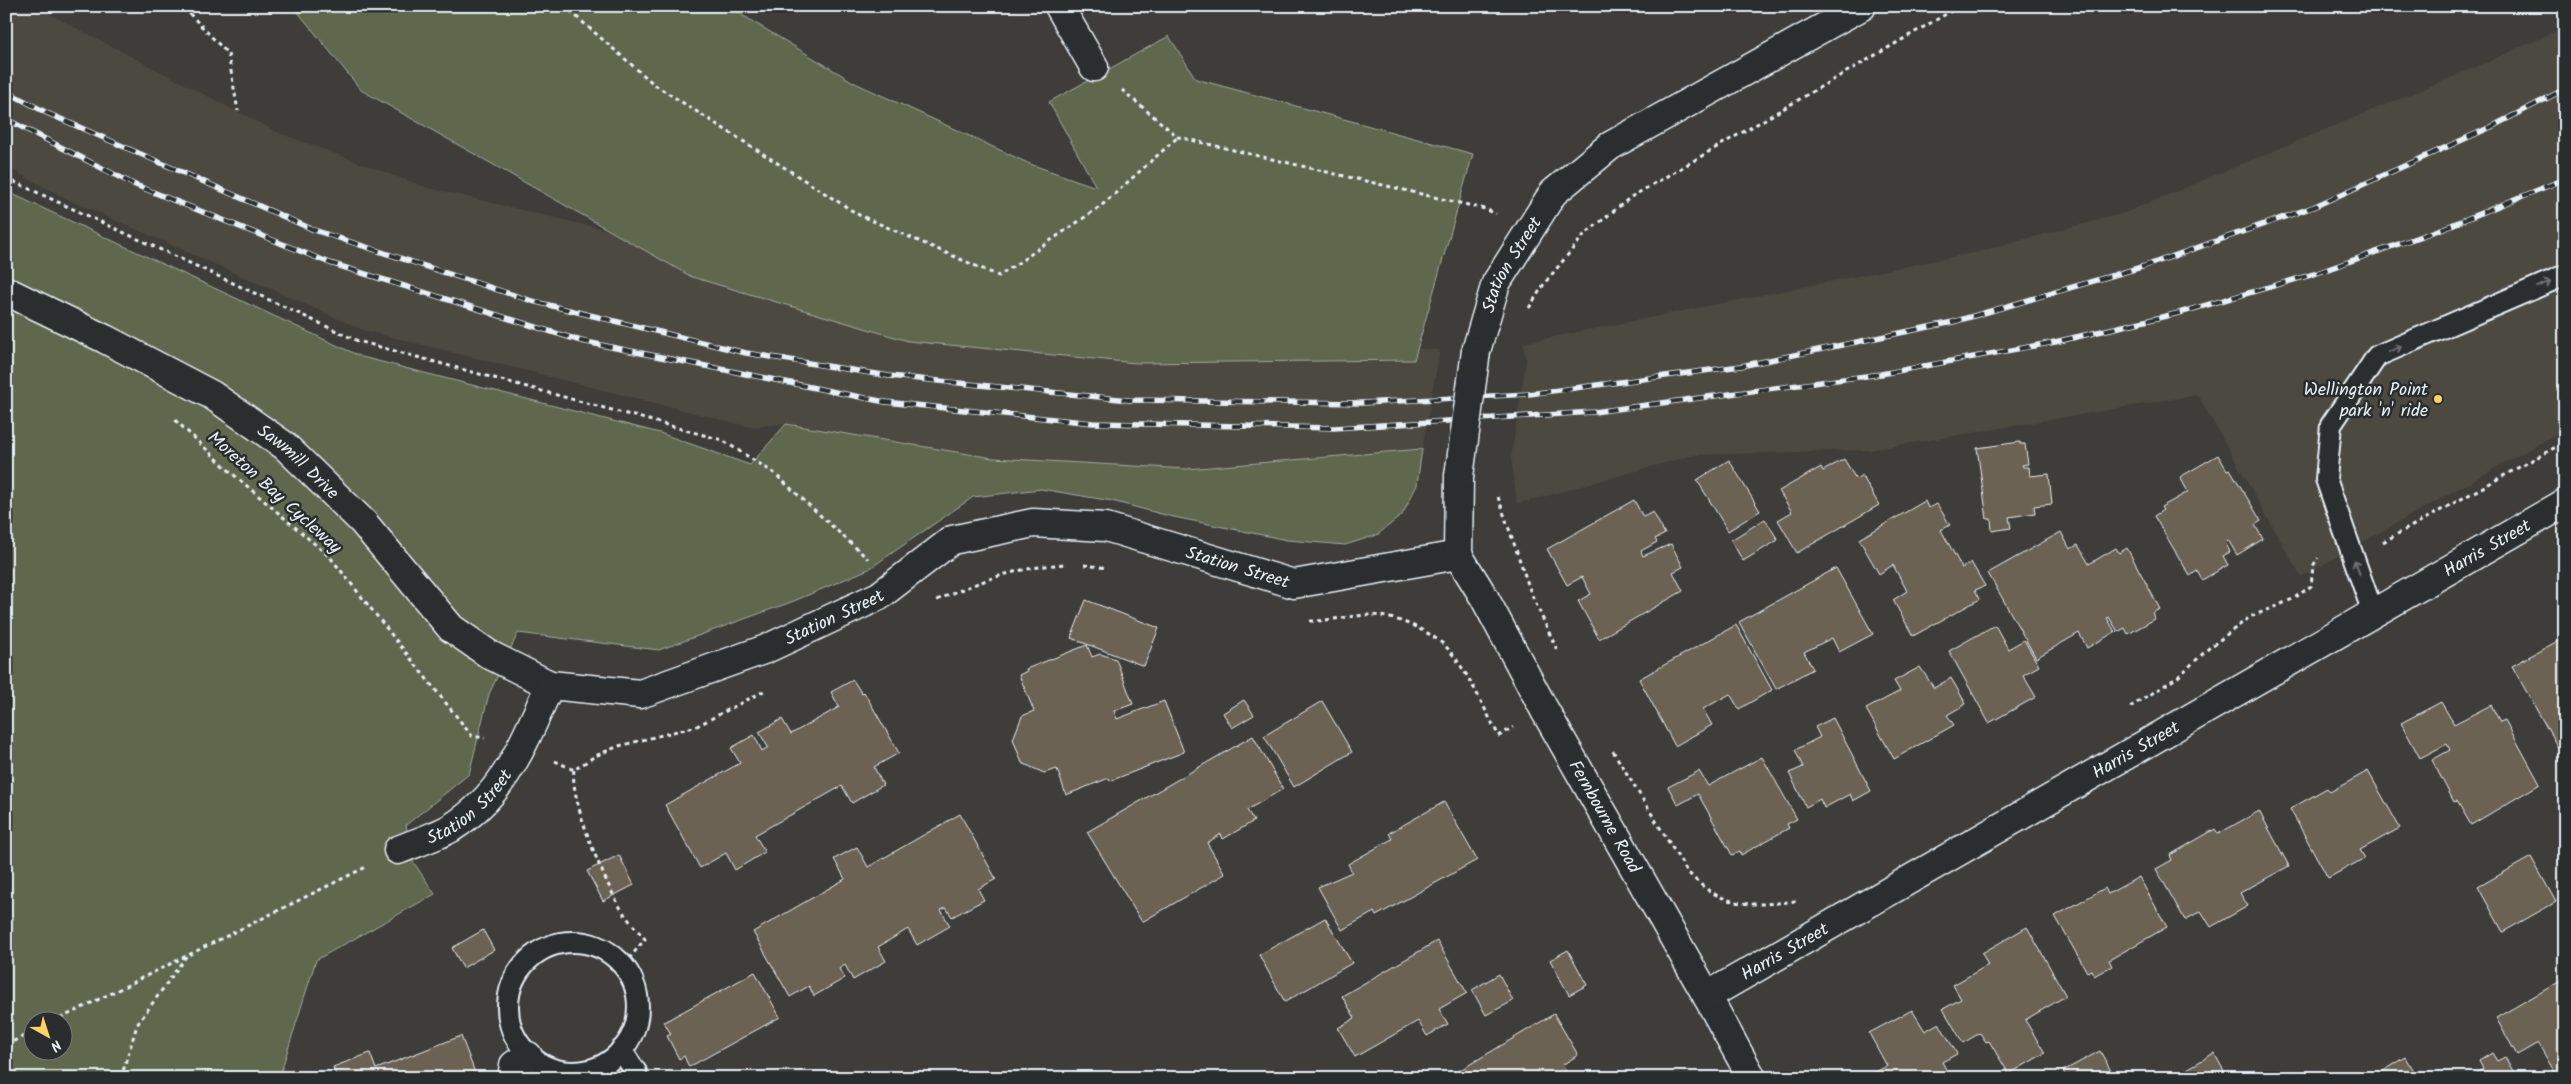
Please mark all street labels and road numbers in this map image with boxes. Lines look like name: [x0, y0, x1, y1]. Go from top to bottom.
street label: Station Street: [1475, 210, 1551, 317]
street label: Sawmill Drive: [250, 418, 345, 507]
street label: Moreton Bay Cycleway: [200, 425, 348, 562]
street label: Harris Street: [2438, 512, 2538, 586]
street label: Station Street: [1182, 539, 1294, 598]
street label: Station Street: [780, 583, 893, 654]
street label: Harris Street: [2087, 714, 2187, 788]
street label: Fernbourne Road: [1560, 755, 1648, 880]
street label: Station Street: [423, 763, 522, 854]
street label: Harris Street: [1736, 915, 1836, 990]

